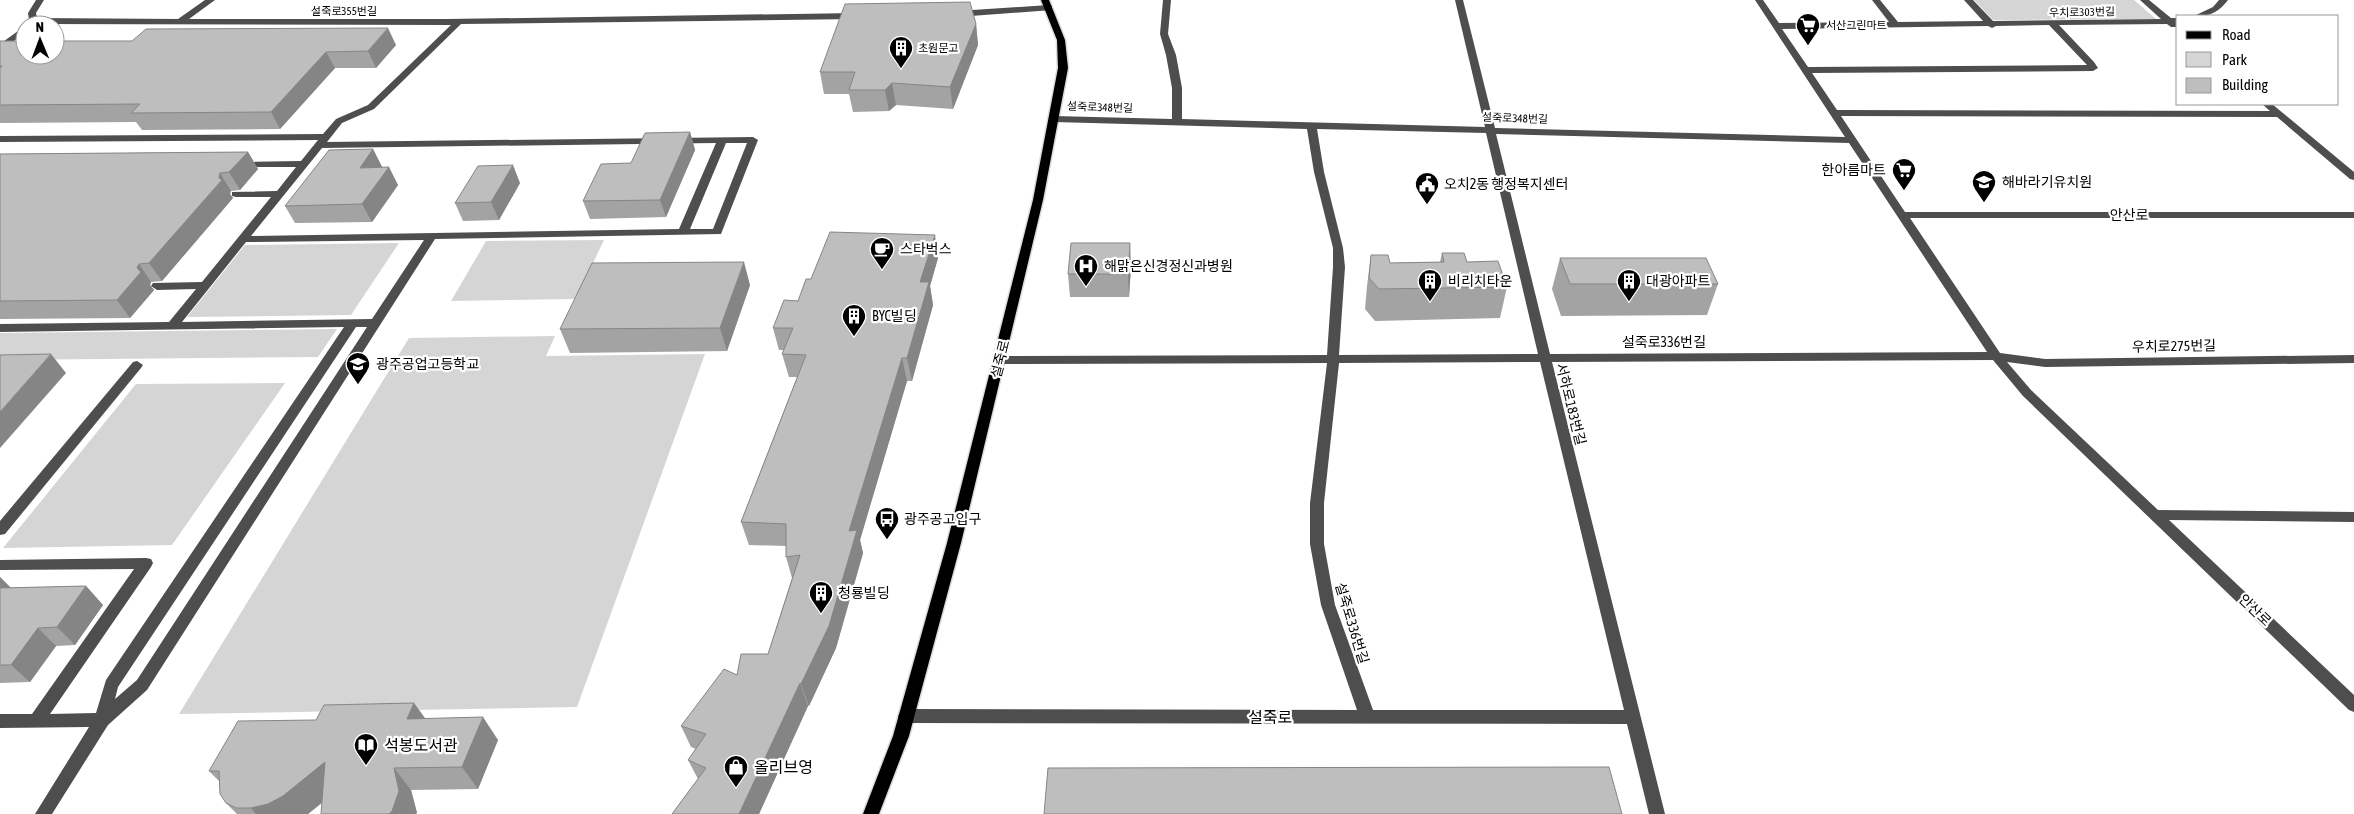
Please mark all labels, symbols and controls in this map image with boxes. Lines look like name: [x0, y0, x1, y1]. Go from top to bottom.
street label: 설죽로355번길: [311, 5, 377, 17]
street label: 우치로303번길: [2049, 5, 2115, 19]
supermarket icon: 서산그린마트: [1795, 12, 1821, 46]
north arrow: [15, 15, 65, 65]
legend: [2176, 15, 2339, 105]
text: N: [36, 19, 44, 35]
place label: 서산그린마트: [1826, 19, 1887, 31]
text: Road: [2222, 26, 2251, 43]
building icon: 초원문고: [888, 35, 914, 69]
place label: 초원문고: [918, 42, 958, 54]
text: Park: [2222, 51, 2247, 68]
text: Building: [2222, 76, 2268, 93]
street label: 설죽로348번길: [1067, 100, 1133, 114]
street label: 설죽로348번길: [1482, 111, 1548, 125]
supermarket icon: 한아름마트: [1891, 157, 1917, 191]
place label: 한아름마트: [1822, 162, 1886, 178]
school or university icon: 해바라기유치원: [1971, 169, 1997, 203]
public building icon: 오치2동 행정복지센터: [1414, 171, 1440, 205]
place label: 해바라기유치원: [2002, 174, 2092, 190]
place label: 오치2동 행정복지센터: [1444, 176, 1568, 192]
street label: 안산로: [2110, 207, 2148, 223]
cafe icon: 스타벅스: [869, 236, 895, 270]
place label: 스타벅스: [900, 241, 952, 257]
hospital icon: 해맑은신경정신과병원: [1073, 253, 1099, 287]
place label: 해맑은신경정신과병원: [1104, 258, 1233, 274]
building icon: 비리치타운: [1417, 268, 1443, 302]
building icon: 대광아파트: [1616, 268, 1642, 302]
place label: 비리치타운: [1448, 273, 1513, 289]
place label: 대광아파트: [1646, 273, 1711, 289]
building icon: BYC빌딩: [841, 303, 867, 337]
place label: BYC빌딩: [872, 308, 917, 324]
street label: 설죽로336번길: [1622, 334, 1706, 350]
street label: 우치로275번길: [2132, 337, 2216, 355]
street label: 설죽로: [988, 338, 1012, 380]
school or university icon: 광주공업고등학교: [345, 351, 371, 385]
place label: 광주공업고등학교: [376, 356, 479, 372]
street label: 서하로183번길: [1553, 361, 1589, 447]
bus stop icon: 광주공고입구: [874, 506, 900, 540]
place label: 광주공고입구: [904, 511, 981, 527]
building icon: 청룡빌딩: [808, 580, 834, 614]
street label: 설죽로336번길: [1332, 580, 1372, 666]
place label: 청룡빌딩: [838, 585, 890, 601]
street label: 안산로: [2236, 591, 2275, 629]
street label: 설죽로: [1248, 708, 1292, 726]
library icon: 석봉도서관: [353, 732, 379, 766]
place label: 석봉도서관: [384, 736, 458, 754]
shop icon: 올리브영: [723, 754, 749, 788]
place label: 올리브영: [754, 758, 813, 776]

